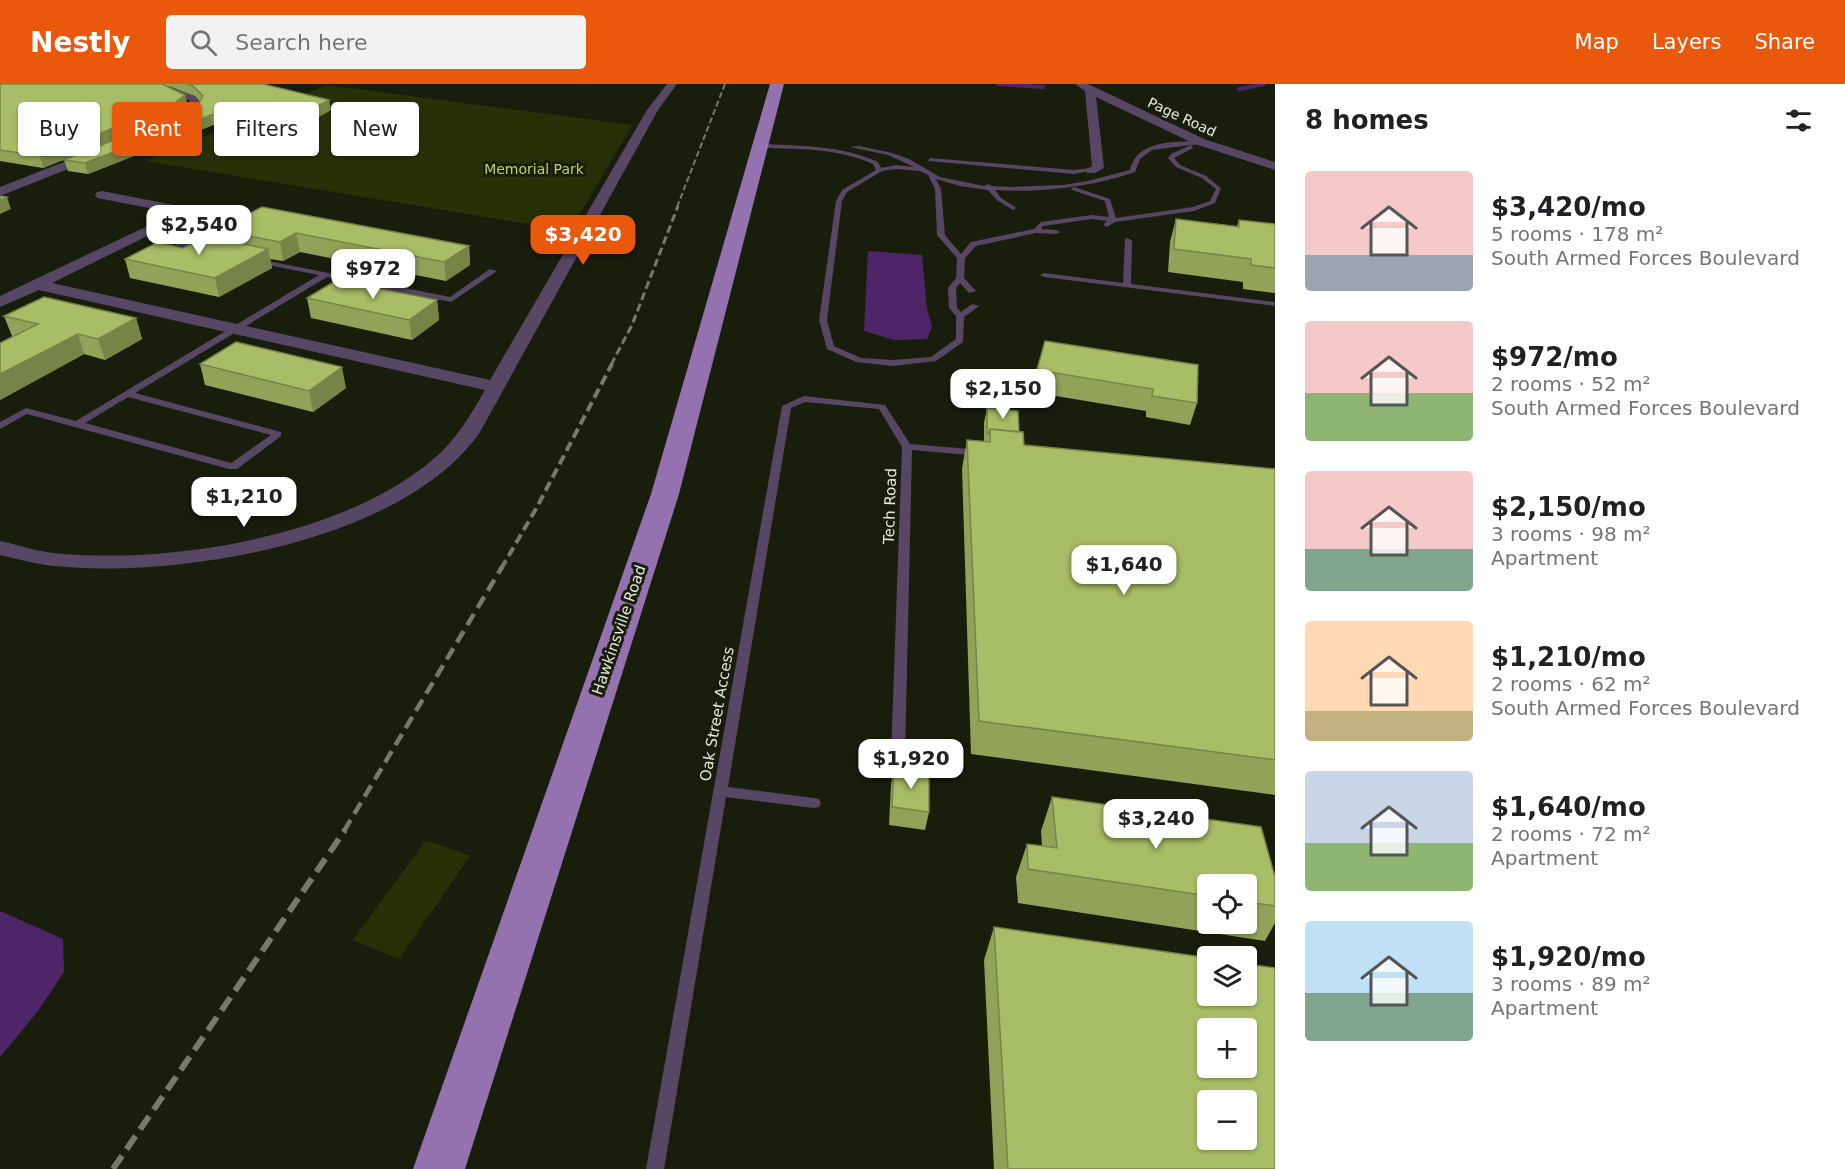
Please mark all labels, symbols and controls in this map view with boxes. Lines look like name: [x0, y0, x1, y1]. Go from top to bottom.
search box: [166, 15, 586, 69]
text: Nestly: [30, 26, 130, 59]
icon: search: [187, 26, 220, 59]
text: Search here: [235, 30, 367, 55]
text: Map: [1575, 30, 1619, 54]
text: Layers: [1652, 30, 1721, 54]
text: Share: [1754, 30, 1815, 54]
street label: Page Road: [1145, 94, 1219, 140]
chip: Buy: [18, 102, 100, 156]
chip: Rent: [112, 102, 202, 156]
chip: Filters: [214, 102, 319, 156]
chip: New: [331, 102, 419, 156]
icon: filters: [1782, 104, 1815, 137]
text: 8 homes: [1305, 105, 1429, 135]
park label: Memorial Park: [484, 161, 585, 177]
text: $3,420/mo: [1491, 192, 1646, 222]
icon: home: [1353, 195, 1425, 267]
pin: $2,540: [150, 205, 248, 256]
text: $2,540: [160, 212, 238, 236]
pin: $3,420: [534, 215, 632, 266]
text: $3,420: [544, 222, 622, 246]
text: 5 rooms · 178 m²: [1491, 222, 1663, 246]
text: South Armed Forces Boulevard: [1491, 246, 1800, 270]
pin: $972: [337, 249, 409, 300]
text: $972: [345, 256, 401, 280]
text: $972/mo: [1491, 342, 1618, 372]
icon: home: [1353, 345, 1425, 417]
pin: $2,150: [954, 369, 1052, 420]
text: 2 rooms · 52 m²: [1491, 372, 1651, 396]
text: $2,150: [964, 376, 1042, 400]
text: South Armed Forces Boulevard: [1491, 396, 1800, 420]
street label: Tech Road: [880, 468, 900, 545]
pin: $1,210: [195, 477, 293, 528]
text: $1,210: [205, 484, 283, 508]
text: $2,150/mo: [1491, 492, 1646, 522]
icon: home: [1353, 495, 1425, 567]
text: 3 rooms · 98 m²: [1491, 522, 1651, 546]
pin: $1,640: [1075, 545, 1173, 596]
text: Apartment: [1491, 546, 1598, 570]
text: $1,640: [1085, 552, 1163, 576]
street label: Hawkinsville Road: [588, 563, 650, 697]
text: $1,210/mo: [1491, 642, 1646, 672]
street label: Oak Street Access: [696, 645, 738, 783]
icon: home: [1353, 645, 1425, 717]
text: 2 rooms · 62 m²: [1491, 672, 1651, 696]
text: South Armed Forces Boulevard: [1491, 696, 1800, 720]
pin: $1,920: [862, 739, 960, 790]
text: $1,920: [872, 746, 950, 770]
text: $1,640/mo: [1491, 792, 1646, 822]
icon: home: [1353, 795, 1425, 867]
pin: $3,240: [1107, 799, 1205, 850]
text: $3,240: [1117, 806, 1195, 830]
text: 2 rooms · 72 m²: [1491, 822, 1651, 846]
text: Apartment: [1491, 846, 1598, 870]
map controls: [1197, 874, 1257, 1150]
button: locate: [1197, 874, 1257, 934]
text: $1,920/mo: [1491, 942, 1646, 972]
icon: home: [1353, 945, 1425, 1017]
button: layers: [1197, 946, 1257, 1006]
text: 3 rooms · 89 m²: [1491, 972, 1651, 996]
text: Apartment: [1491, 996, 1598, 1020]
button: +: [1197, 1018, 1257, 1078]
button: −: [1197, 1090, 1257, 1150]

